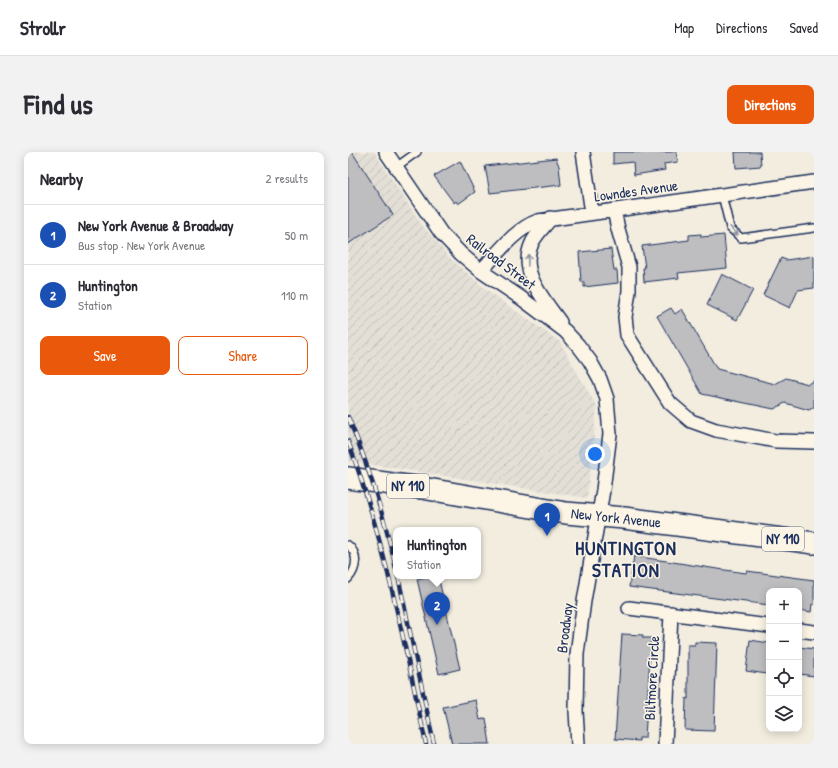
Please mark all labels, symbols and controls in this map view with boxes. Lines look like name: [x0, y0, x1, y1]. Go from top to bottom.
text: Strollr: [20, 15, 66, 41]
text: Map: [674, 18, 694, 37]
text: Directions: [716, 18, 767, 37]
text: Saved: [789, 18, 818, 37]
text: Find us: [24, 85, 93, 123]
button: Directions: [727, 85, 814, 124]
text: Nearby: [40, 167, 83, 190]
text: 2 results: [266, 169, 308, 187]
street label: Lowndes Avenue: [593, 174, 679, 207]
text: New York Avenue & Broadway: [78, 215, 234, 236]
text: 1: [51, 226, 55, 244]
text: 50 m: [285, 226, 308, 244]
one-way arrow: [729, 226, 738, 236]
street label: Railroad Street: [462, 229, 541, 295]
text: Bus stop · New York Avenue: [78, 236, 205, 254]
one-way arrow: [524, 254, 532, 267]
text: Huntington: [78, 275, 138, 296]
text: 2: [50, 286, 56, 304]
text: 110 m: [281, 286, 308, 304]
text: Station: [78, 296, 112, 314]
button: Save: [40, 336, 170, 375]
button: Share: [178, 336, 308, 375]
your location: [585, 444, 605, 464]
road number: NY 110: [387, 474, 429, 498]
street label: New York Avenue: [570, 502, 662, 533]
pin: 1: [534, 503, 560, 536]
popup: [393, 527, 481, 579]
road number: NY 110: [762, 527, 804, 551]
text: Huntington: [407, 534, 467, 555]
district label: HUNTINGTON STATION: [575, 535, 677, 583]
text: Station: [407, 555, 441, 573]
map controls: [766, 588, 802, 732]
button: +: [766, 588, 802, 624]
pin: 2: [424, 592, 450, 625]
street label: Broadway: [551, 602, 578, 654]
button: −: [766, 624, 802, 660]
street label: Biltmore Circle: [639, 635, 664, 721]
button: locate: [766, 660, 802, 696]
button: layers: [766, 696, 802, 732]

